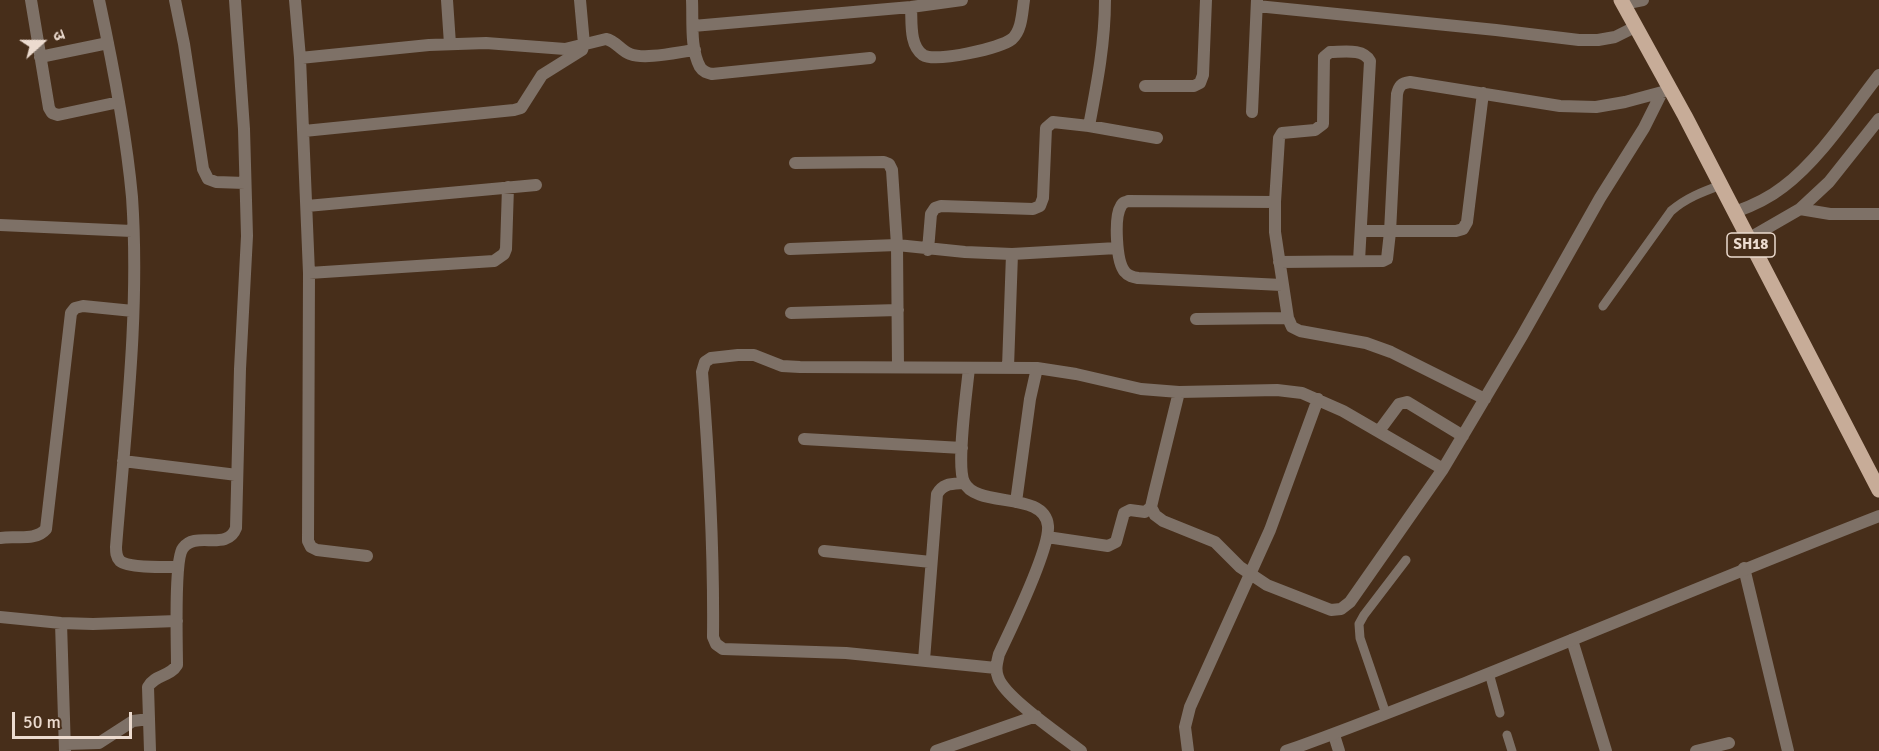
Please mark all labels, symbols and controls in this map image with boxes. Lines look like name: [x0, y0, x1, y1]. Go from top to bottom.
north arrow: [12, 12, 72, 72]
text: उ: [48, 28, 70, 44]
road number: SH18: [1727, 233, 1775, 257]
scale bar: [15, 700, 135, 738]
text: 50 m: [23, 711, 61, 733]

